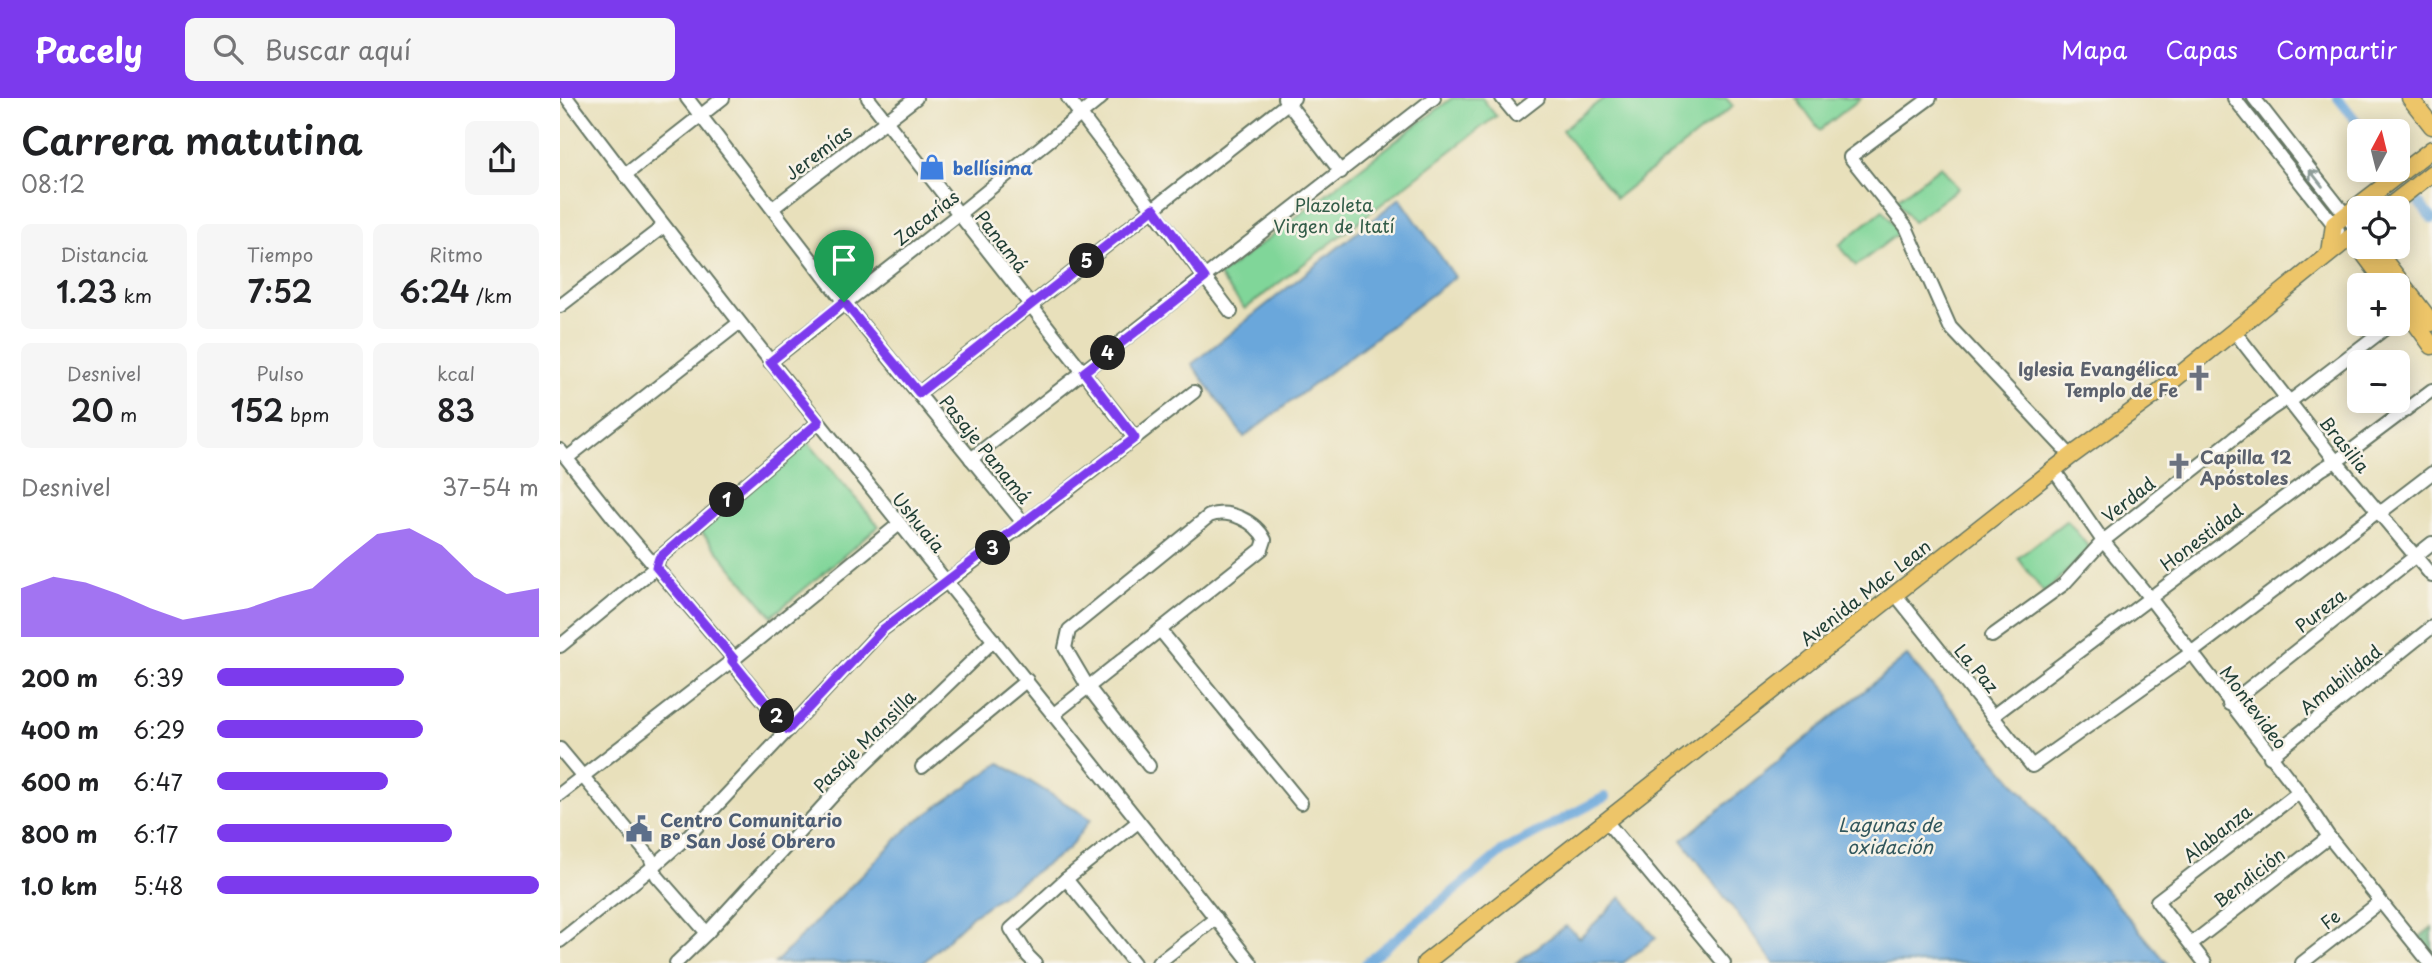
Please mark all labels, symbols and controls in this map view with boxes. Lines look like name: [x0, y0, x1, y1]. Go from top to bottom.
search box: [185, 18, 675, 81]
text: Pacely: [35, 24, 143, 74]
icon: search: [209, 30, 247, 68]
text: Buscar aquí: [265, 30, 411, 69]
text: Mapa: [2061, 31, 2127, 67]
text: Capas: [2165, 31, 2238, 67]
text: Compartir: [2276, 31, 2397, 67]
text: Carrera matutina: [21, 111, 363, 168]
street label: Jeremías: [779, 118, 857, 186]
north arrow: [2347, 119, 2410, 182]
map controls: [2347, 119, 2410, 413]
button: share: [465, 121, 539, 195]
shop icon: bellísima: [917, 152, 947, 182]
place label: bellísima: [953, 154, 1033, 181]
text: 08:12: [21, 166, 85, 201]
one-way arrow: [2308, 169, 2323, 187]
street label: Zacarías: [888, 183, 964, 251]
park label: Plazoleta Virgen de Itatí: [1273, 191, 1395, 239]
button: locate: [2347, 196, 2410, 259]
street label: Panamá: [969, 204, 1035, 278]
pin: [814, 230, 874, 302]
text: Distancia: [60, 240, 148, 268]
text: Tiempo: [247, 240, 313, 268]
text: Ritmo: [429, 240, 483, 268]
icon: arrive: [825, 241, 863, 279]
pin: 5: [1070, 244, 1104, 278]
text: 5: [1080, 246, 1093, 274]
text: 1.23: [56, 268, 117, 313]
text: 7:52: [248, 268, 312, 313]
text: 6:24: [400, 268, 470, 313]
button: +: [2347, 273, 2410, 336]
text: km: [117, 281, 152, 309]
text: /km: [470, 281, 512, 309]
pin: 4: [1090, 336, 1126, 370]
text: 4: [1101, 338, 1114, 366]
button: −: [2347, 350, 2410, 413]
place label: Iglesia Evangélica Templo de Fe: [2018, 355, 2178, 403]
text: Desnivel: [67, 359, 141, 387]
text: Pulso: [256, 359, 304, 387]
text: kcal: [437, 359, 475, 387]
church icon: Iglesia Evangélica Templo de Fe: [2184, 363, 2214, 393]
text: 20: [71, 387, 114, 432]
text: 152: [231, 387, 284, 432]
text: 83: [437, 387, 475, 432]
street label: Pasaje Panamá: [934, 389, 1039, 510]
text: m: [114, 400, 137, 428]
text: bpm: [284, 400, 329, 428]
street label: Brasilia: [2314, 410, 2376, 478]
place label: Capilla 12 Apóstoles: [2200, 443, 2292, 491]
church icon: Capilla 12 Apóstoles: [2164, 451, 2194, 481]
text: Desnivel: [21, 469, 111, 504]
text: 37–54 m: [442, 469, 539, 504]
street label: Verdad: [2096, 470, 2160, 528]
pin: 1: [710, 482, 744, 518]
text: 1: [722, 485, 731, 513]
street label: Ushuaia: [886, 486, 952, 559]
street label: Honestidad: [2154, 497, 2248, 577]
pin: 3: [976, 531, 1010, 566]
street label: Avenida Mac Lean: [1794, 532, 1936, 652]
text: 3: [986, 533, 999, 561]
street label: Pureza: [2289, 581, 2352, 639]
street label: Amabilidad: [2293, 637, 2387, 721]
street label: La Paz: [1948, 638, 2006, 699]
text: 200 m: [21, 660, 98, 695]
text: 6:39: [133, 660, 184, 695]
street label: Montevideo: [2214, 660, 2294, 754]
street label: Pasaje Mansilla: [807, 683, 922, 798]
pin: 2: [760, 698, 794, 734]
text: 2: [770, 701, 783, 729]
text: 400 m: [21, 712, 99, 747]
text: 6:29: [133, 712, 185, 747]
text: 600 m: [21, 764, 99, 799]
text: 6:47: [133, 764, 183, 799]
street label: Alabanza: [2177, 797, 2258, 868]
place label: Centro Comunitario B° San José Obrero: [660, 806, 843, 854]
water label: Lagunas de oxidación: [1838, 810, 1943, 860]
public building icon: Centro Comunitario B° San José Obrero: [624, 814, 654, 844]
text: 800 m: [21, 816, 98, 851]
text: 6:17: [133, 816, 178, 851]
street label: Bendición: [2208, 840, 2290, 914]
text: 1.0 km: [21, 868, 98, 903]
text: 5:48: [133, 868, 184, 903]
street label: Fe: [2314, 903, 2346, 935]

